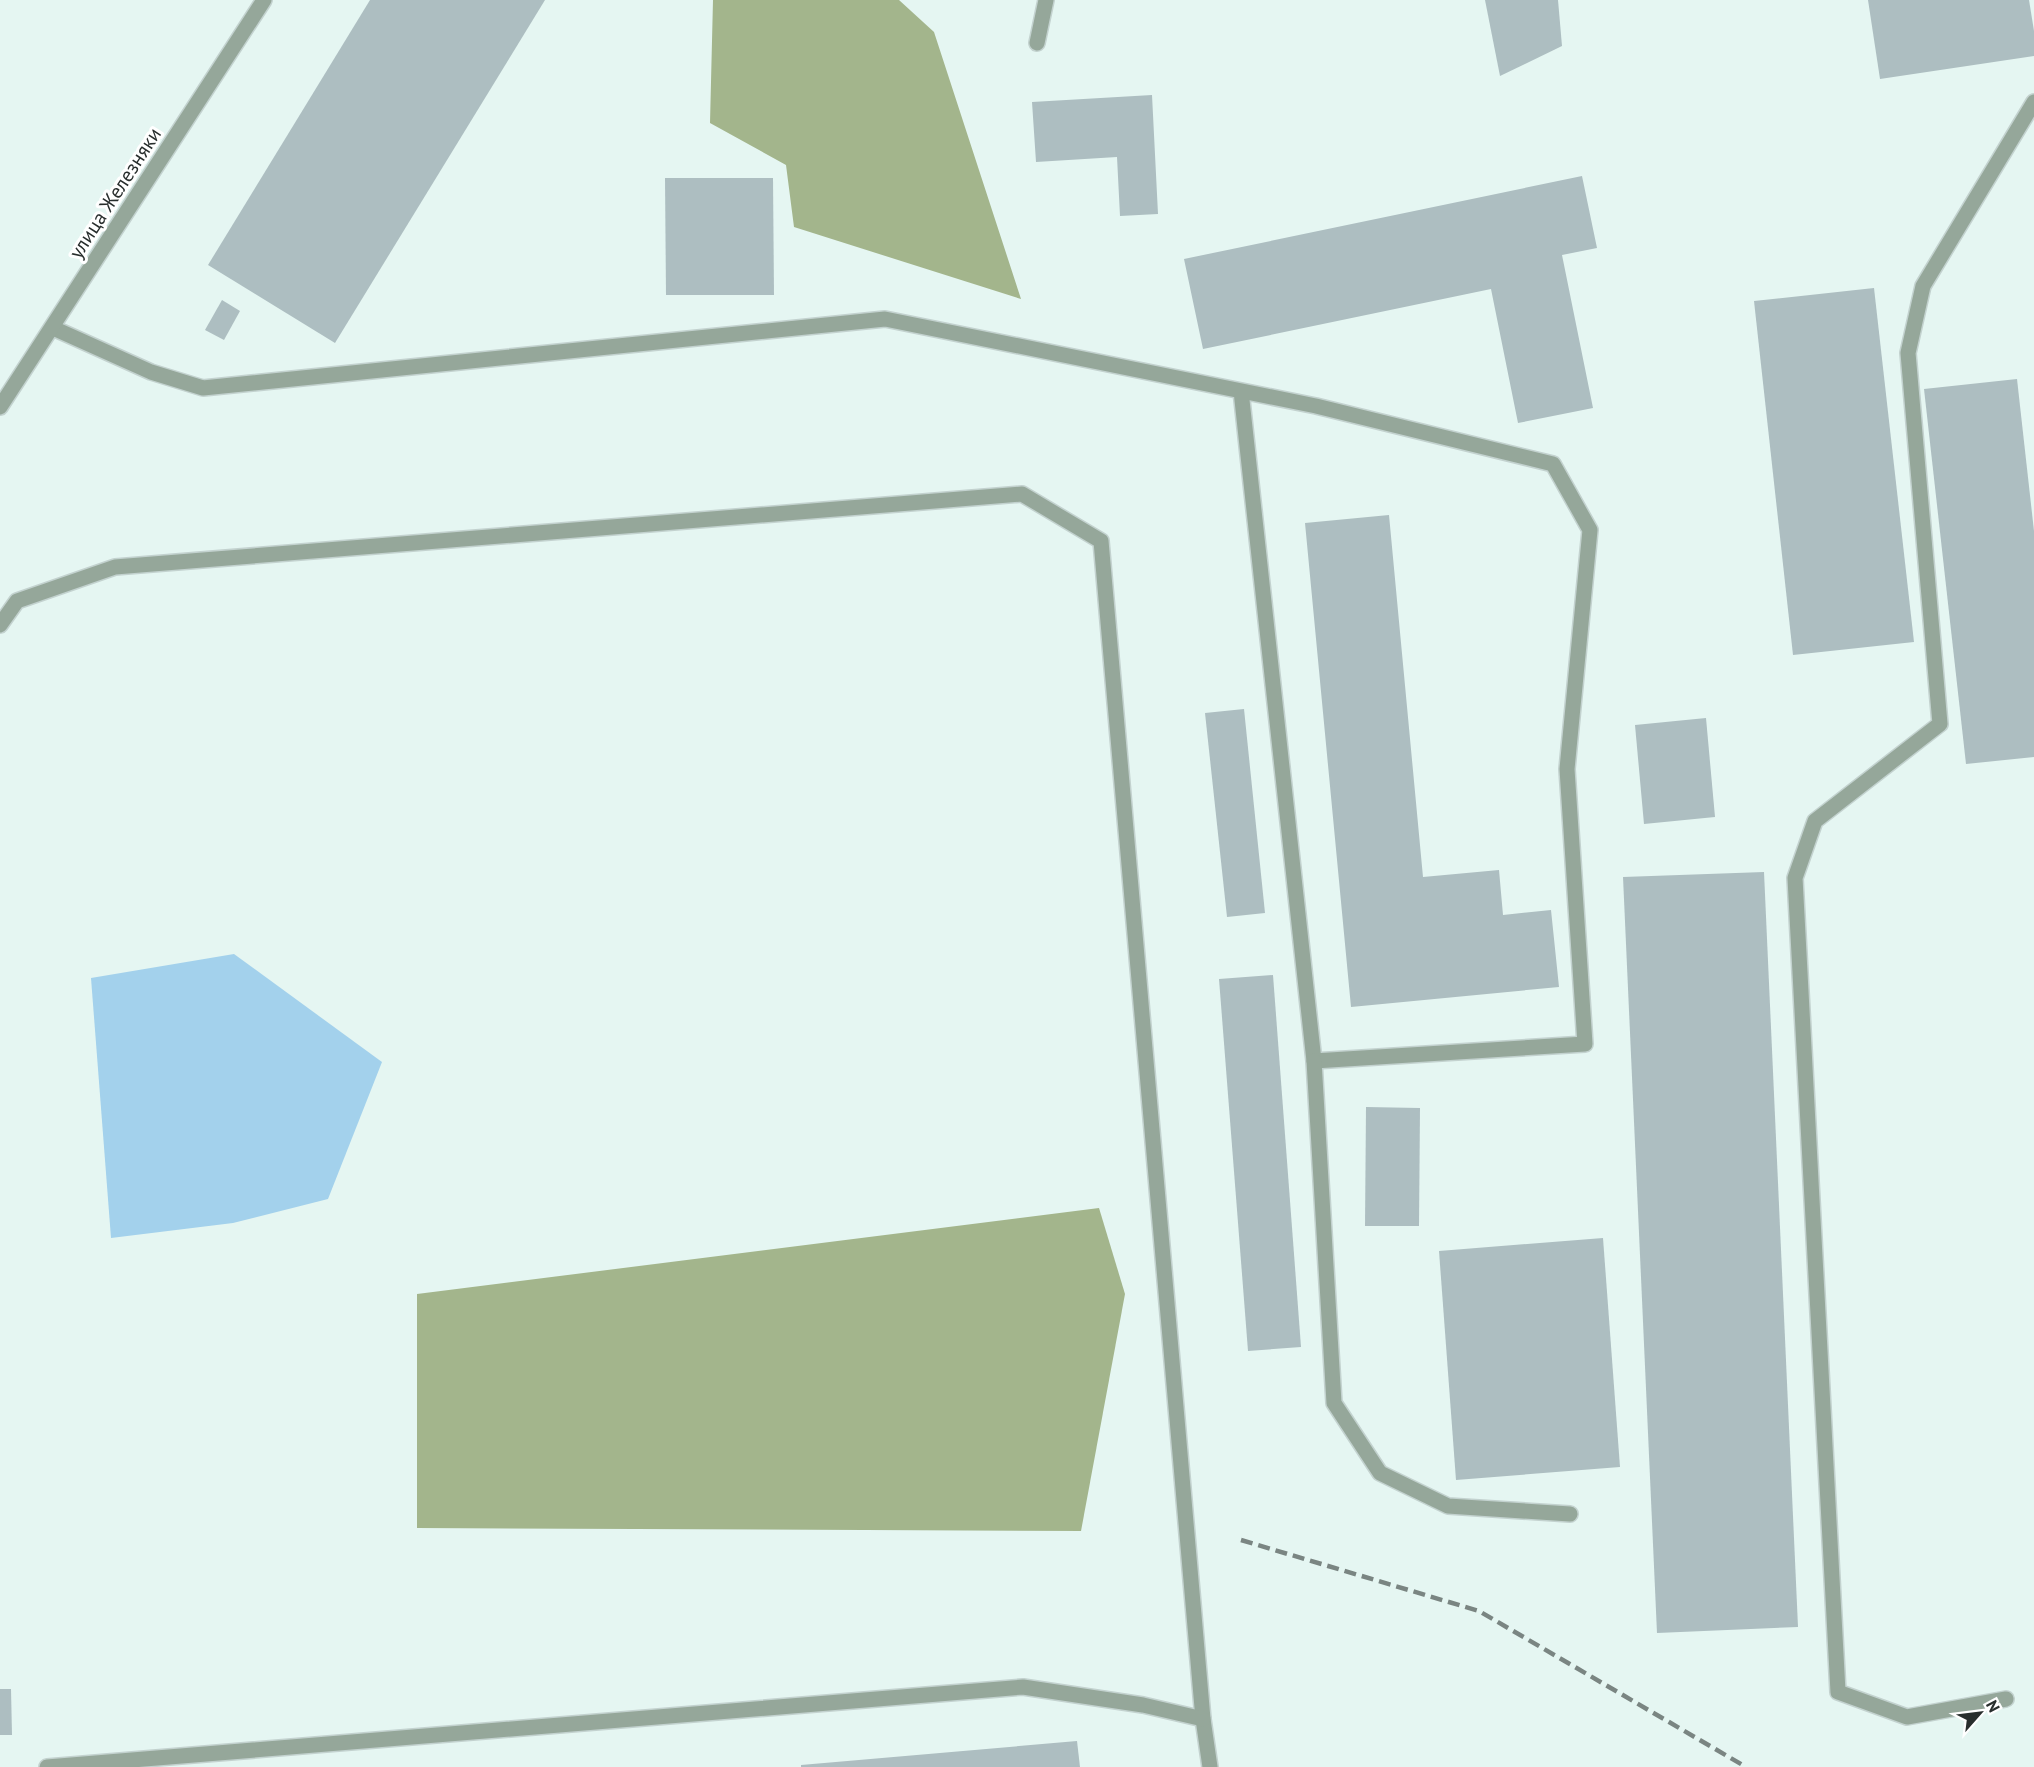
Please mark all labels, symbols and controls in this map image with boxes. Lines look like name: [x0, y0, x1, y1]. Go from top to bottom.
street label: улица Железняки: [63, 123, 167, 263]
north arrow: [1950, 1683, 2010, 1743]
text: N: [1982, 1697, 2005, 1715]

